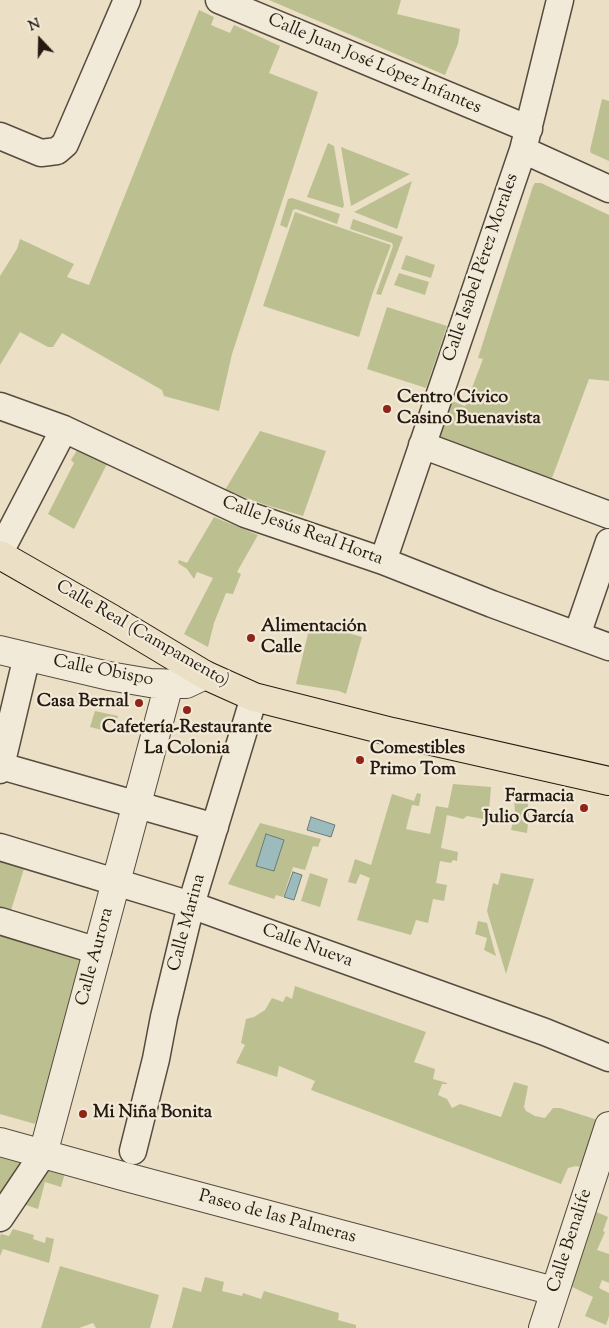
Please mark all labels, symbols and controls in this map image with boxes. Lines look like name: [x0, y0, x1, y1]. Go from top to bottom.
street label: Calle Juan José López Infantes: [264, 10, 484, 120]
north arrow: [15, 15, 65, 65]
text: N: [26, 15, 43, 37]
street label: Calle Isabel Pérez Morales: [440, 171, 524, 365]
place label: Centro Cívico Casino Buenavista: [397, 388, 541, 430]
marker: Centro Cívico Casino Buenavista: [381, 403, 393, 415]
street label: Calle Jesús Real Horta: [219, 493, 385, 571]
street label: Calle Real (Campamento): [51, 576, 233, 694]
place label: Alimentación Calle: [261, 617, 367, 660]
marker: Alimentación Calle: [245, 632, 257, 644]
street label: Calle Obispo: [51, 652, 155, 692]
place label: Casa Bernal: [37, 692, 129, 714]
marker: Casa Bernal: [133, 697, 145, 709]
marker: Cafetería-Restaurante La Colonia: [181, 704, 193, 716]
place label: Cafetería-Restaurante La Colonia: [102, 718, 272, 761]
place label: Comestibles Primo Tom: [370, 739, 465, 782]
marker: Comestibles Primo Tom: [354, 754, 366, 766]
place label: Farmacia Julio García: [484, 787, 574, 830]
marker: Farmacia Julio García: [578, 802, 590, 814]
street label: Calle Marina: [165, 872, 211, 974]
street label: Calle Aurora: [73, 906, 119, 1008]
street label: Calle Nueva: [259, 921, 355, 973]
place label: Mi Niña Bonita: [93, 1103, 212, 1125]
marker: Mi Niña Bonita: [77, 1108, 89, 1120]
street label: Calle Benalife: [544, 1186, 598, 1296]
street label: Paseo de las Palmeras: [196, 1187, 358, 1249]

